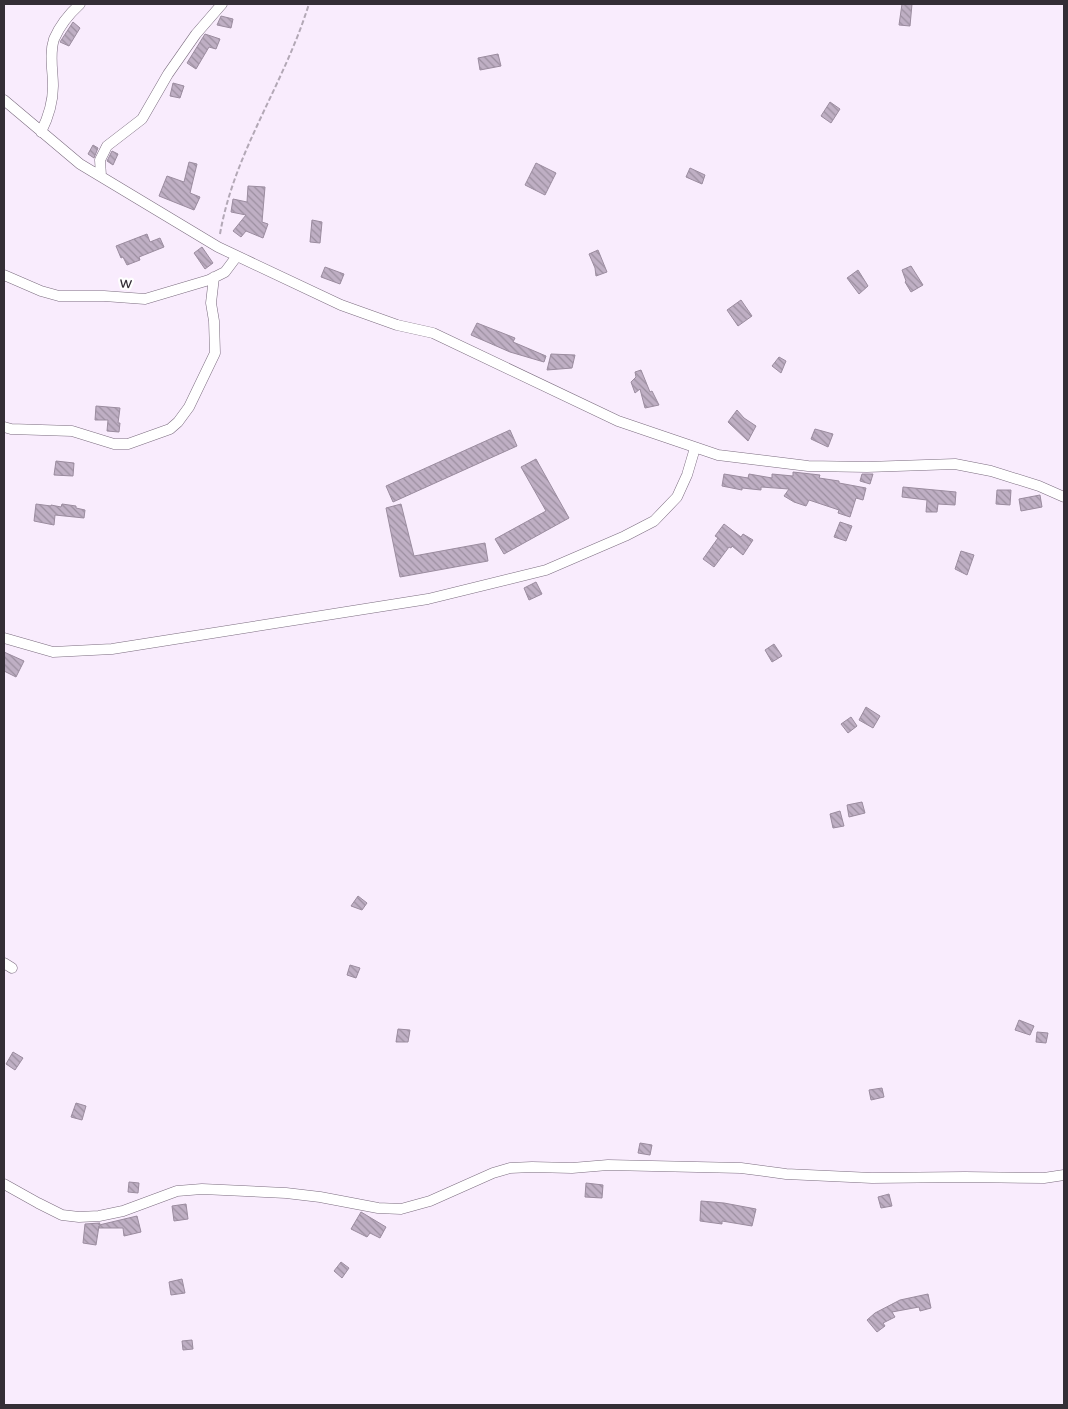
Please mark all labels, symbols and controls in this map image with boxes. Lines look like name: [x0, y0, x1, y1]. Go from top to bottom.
street label: w: [119, 273, 133, 293]

